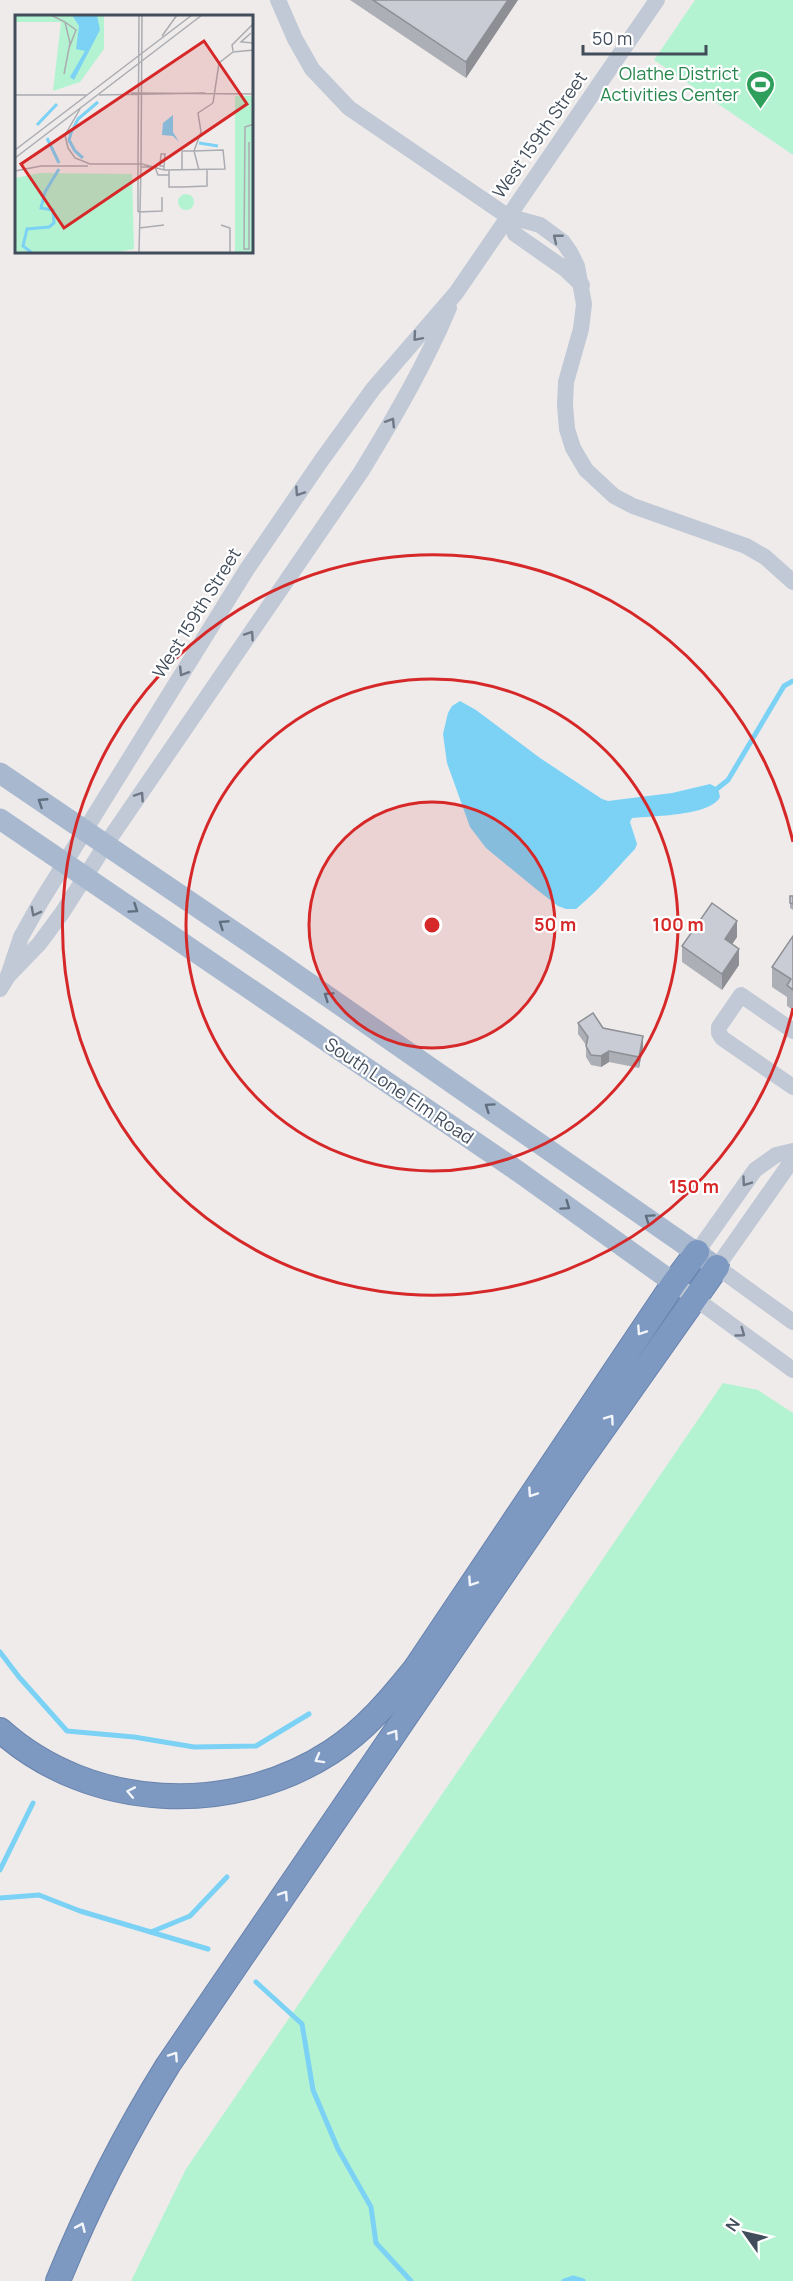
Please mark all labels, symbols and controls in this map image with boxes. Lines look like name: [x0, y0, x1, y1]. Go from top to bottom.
inset map: [15, 15, 254, 254]
scale bar: [583, 18, 706, 56]
text: 50 m: [592, 26, 632, 50]
place label: Olathe District Activities Center: [600, 61, 740, 106]
street label: West 159th Street: [486, 66, 592, 203]
sports icon: Olathe District Activities Center: [744, 68, 776, 110]
one-way arrow: [552, 234, 563, 245]
one-way arrow: [413, 330, 424, 341]
one-way arrow: [384, 418, 396, 428]
one-way arrow: [295, 485, 306, 496]
street label: West 159th Street: [146, 543, 246, 682]
one-way arrow: [243, 631, 254, 642]
one-way arrow: [178, 666, 190, 676]
one-way arrow: [132, 791, 143, 802]
one-way arrow: [38, 798, 49, 809]
one-way arrow: [128, 902, 139, 913]
one-way arrow: [31, 906, 42, 917]
text: 50 m: [534, 912, 576, 936]
text: 100 m: [652, 912, 704, 936]
centre of rings: [422, 915, 442, 935]
one-way arrow: [219, 920, 230, 931]
one-way arrow: [324, 992, 335, 1003]
street label: South Lone Elm Road: [321, 1031, 479, 1149]
one-way arrow: [484, 1103, 495, 1114]
text: 150 m: [669, 1174, 719, 1198]
one-way arrow: [742, 1176, 753, 1187]
one-way arrow: [560, 1199, 571, 1210]
one-way arrow: [645, 1214, 656, 1225]
one-way arrow: [637, 1325, 648, 1336]
one-way arrow: [734, 1326, 745, 1337]
one-way arrow: [603, 1415, 614, 1426]
one-way arrow: [528, 1486, 539, 1497]
one-way arrow: [468, 1576, 480, 1586]
one-way arrow: [387, 1730, 398, 1741]
one-way arrow: [314, 1752, 325, 1763]
one-way arrow: [126, 1786, 136, 1799]
one-way arrow: [277, 1891, 288, 1902]
one-way arrow: [167, 2052, 178, 2063]
north arrow: [715, 2203, 775, 2263]
text: N: [720, 2214, 745, 2236]
one-way arrow: [73, 2223, 85, 2234]

